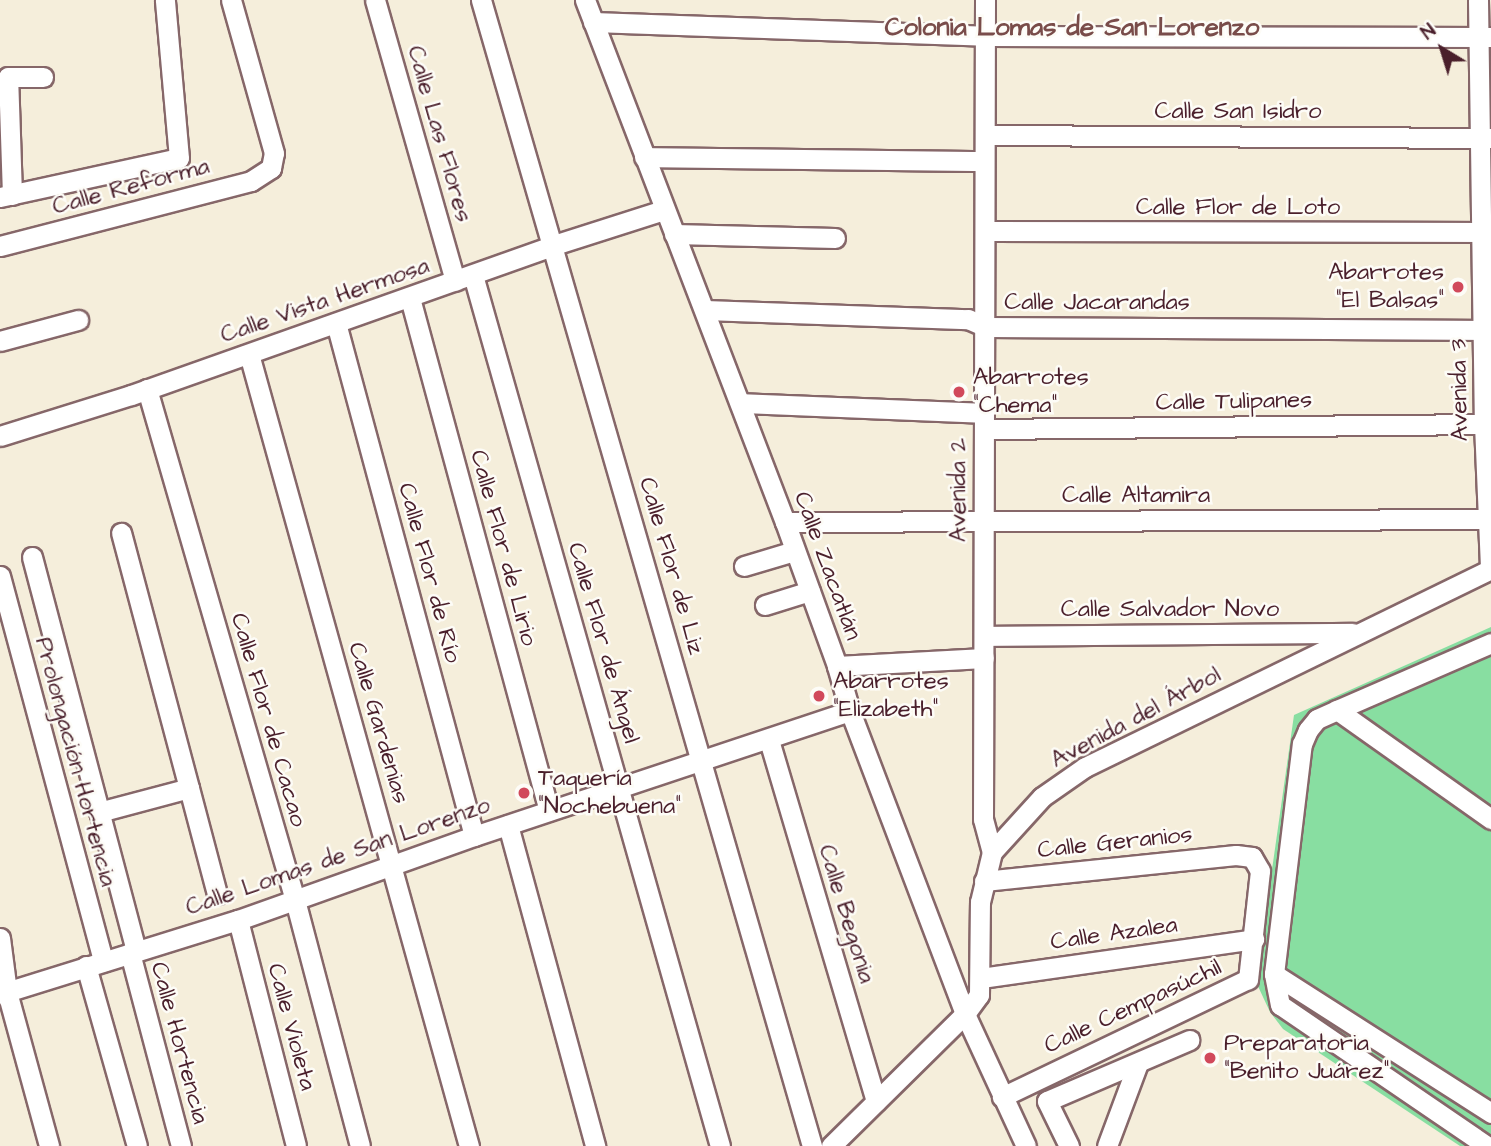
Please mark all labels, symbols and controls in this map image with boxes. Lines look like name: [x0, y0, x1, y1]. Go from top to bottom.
district label: Colonia Lomas de San Lorenzo: [885, 12, 1259, 44]
north arrow: [1407, 14, 1477, 84]
text: N: [1416, 18, 1442, 46]
street label: Calle Las Flores: [400, 43, 478, 225]
street label: Calle San Isidro: [1155, 98, 1321, 126]
street label: Calle Reforma: [49, 152, 213, 222]
street label: Calle Flor de Loto: [1136, 194, 1340, 222]
street label: Calle Vista Hermosa: [217, 252, 433, 350]
place label: Abarrotes "El Balsas": [1328, 259, 1444, 315]
marker: Abarrotes "El Balsas": [1450, 279, 1466, 295]
street label: Calle Jacarandas: [1004, 289, 1190, 317]
street label: Avenida 3: [1445, 338, 1475, 442]
place label: Abarrotes "Chema": [973, 364, 1089, 420]
marker: Abarrotes "Chema": [951, 384, 967, 400]
street label: Calle Tulipanes: [1156, 386, 1312, 418]
street label: Avenida 2: [945, 438, 973, 542]
street label: Calle Flor de Lirio: [463, 447, 543, 649]
street label: Calle Flor de Liz: [632, 474, 710, 658]
street label: Calle Flor de Río: [391, 480, 467, 666]
street label: Calle Altamira: [1062, 482, 1210, 510]
street label: Calle Zacatlán: [787, 488, 867, 644]
street label: Calle Flor de Ángel: [561, 539, 645, 747]
street label: Calle Salvador Novo: [1061, 596, 1279, 624]
street label: Calle Flor de Cacao: [224, 610, 312, 830]
street label: Prolongación Hortencia: [28, 634, 122, 890]
street label: Calle Gardenias: [341, 639, 415, 807]
street label: Avenida del Árbol: [1046, 661, 1226, 775]
place label: Abarrotes "Elizabeth": [833, 668, 949, 724]
marker: Abarrotes "Elizabeth": [811, 688, 827, 704]
place label: Taquería "Nochebuena": [538, 765, 681, 821]
marker: Taquería "Nochebuena": [516, 785, 532, 801]
street label: Calle Lomas de San Lorenzo: [182, 791, 494, 923]
street label: Calle Geranios: [1036, 821, 1194, 865]
street label: Calle Begonia: [811, 841, 881, 987]
street label: Calle Azalea: [1049, 911, 1179, 957]
street label: Calle Cempasúchil: [1040, 953, 1226, 1061]
street label: Calle Hortencia: [144, 959, 214, 1127]
street label: Calle Violeta: [260, 960, 322, 1094]
place label: Preparatoria "Benito Juárez": [1224, 1030, 1389, 1086]
marker: Preparatoria "Benito Juárez": [1202, 1050, 1218, 1066]

